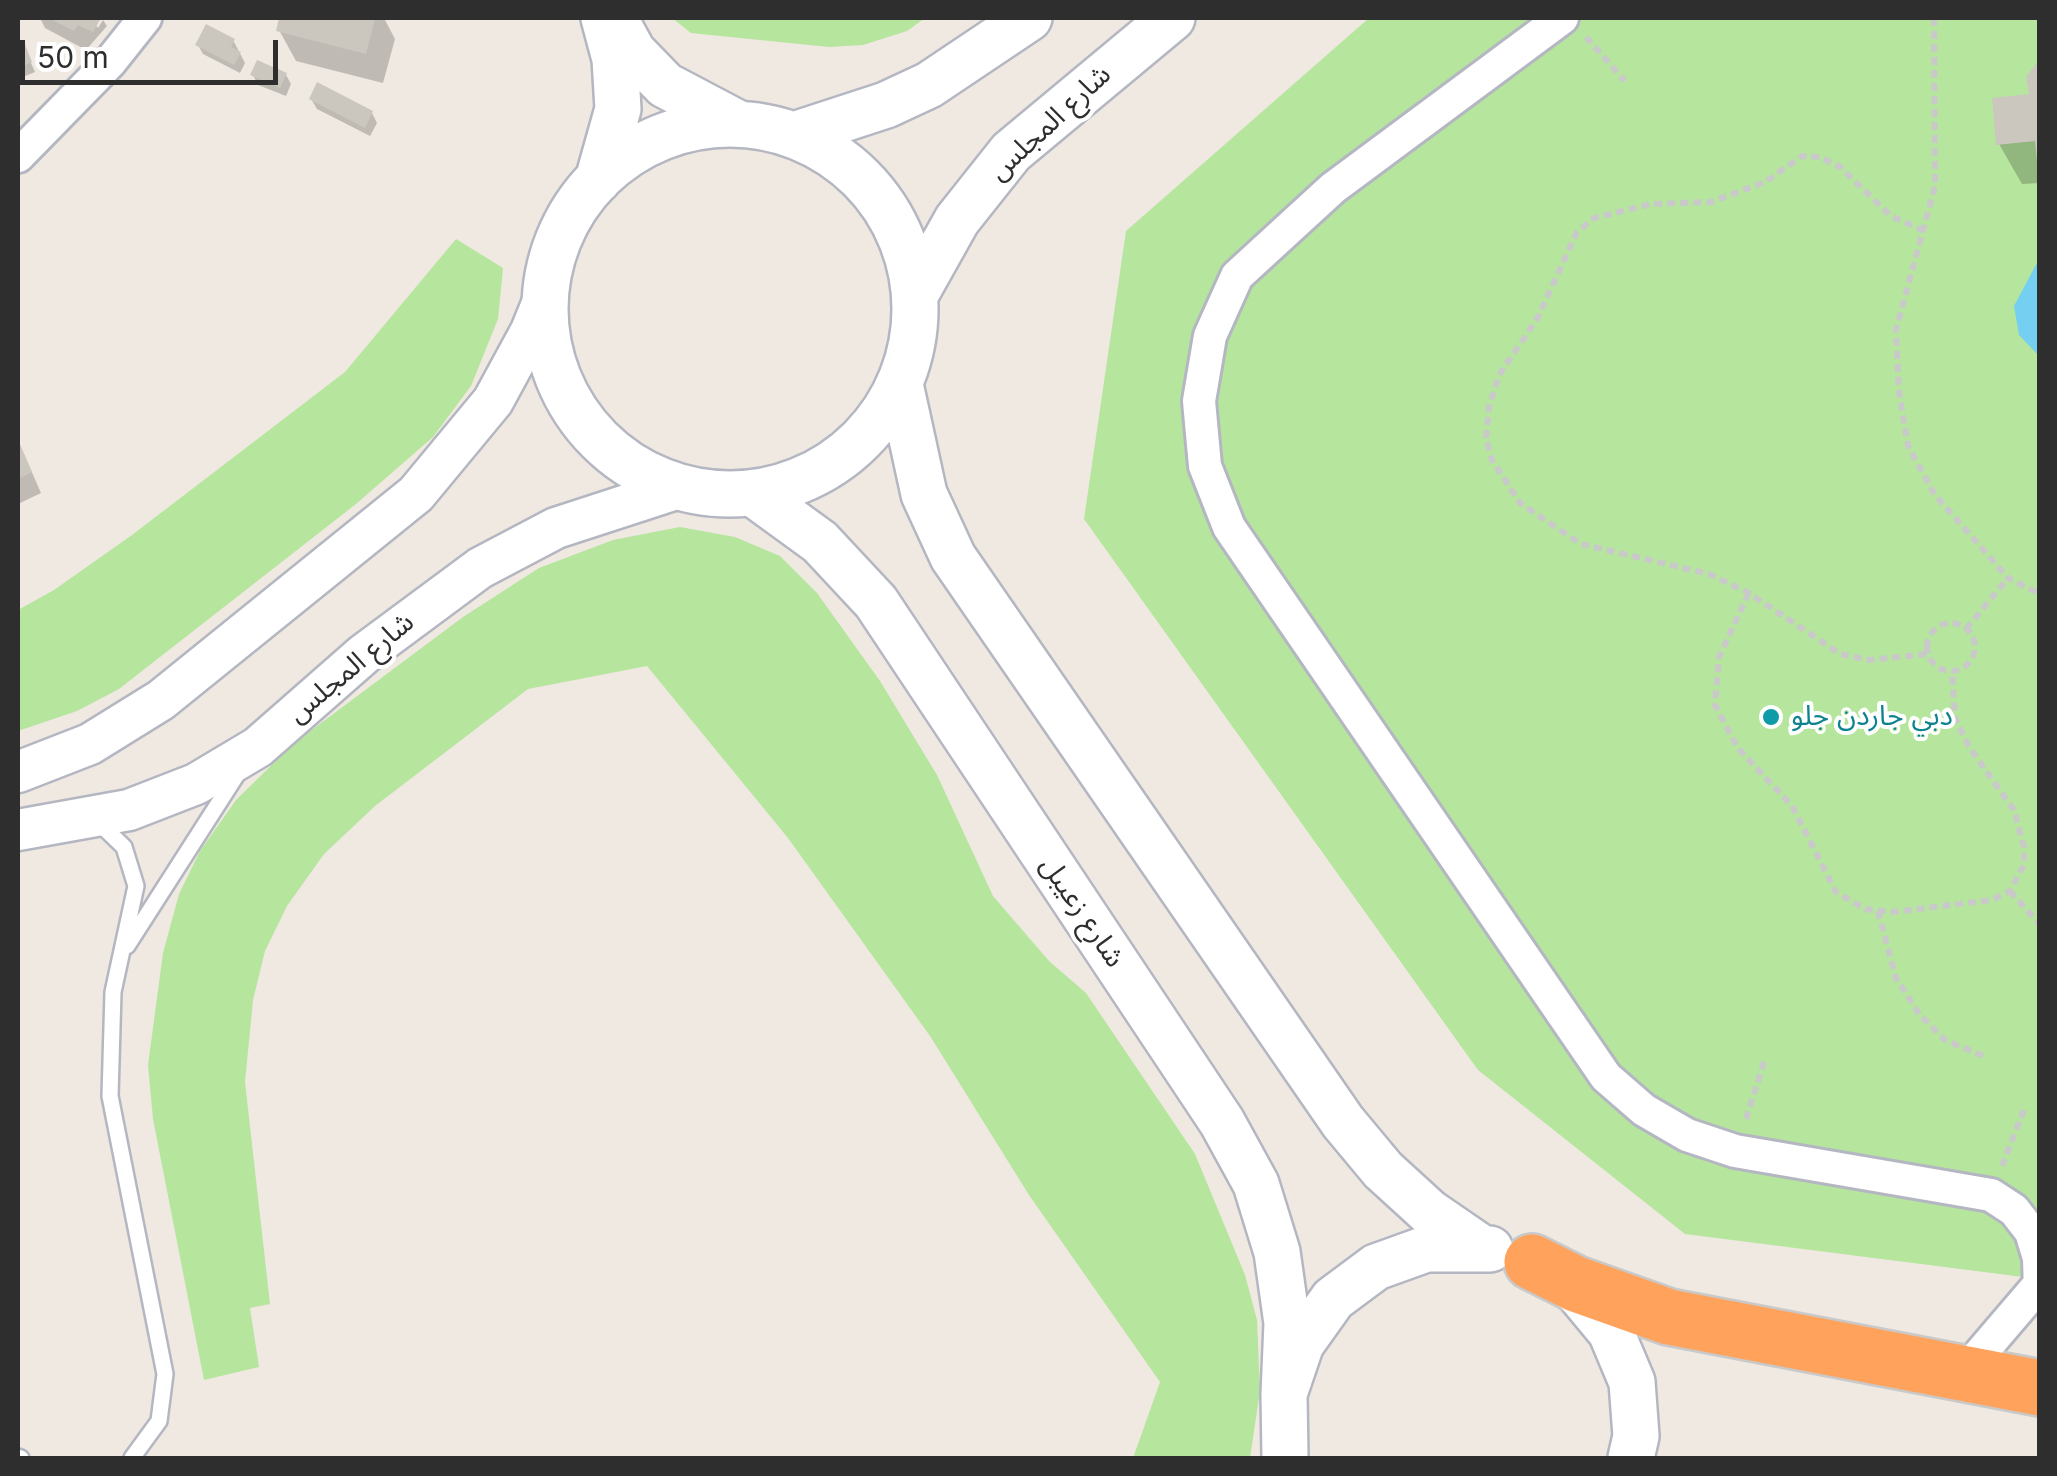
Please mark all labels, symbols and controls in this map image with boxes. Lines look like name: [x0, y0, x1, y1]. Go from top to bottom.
scale bar: [25, 20, 282, 82]
text: 50 m: [37, 39, 109, 75]
street label: شارع المجلس: [982, 58, 1118, 188]
street label: شارع المجلس: [281, 606, 421, 730]
place label: دبي جاردن جلو: [1791, 700, 1953, 734]
marker: دبي جاردن جلو: [1760, 706, 1782, 728]
street label: شارع زعيبل: [1033, 850, 1131, 974]

